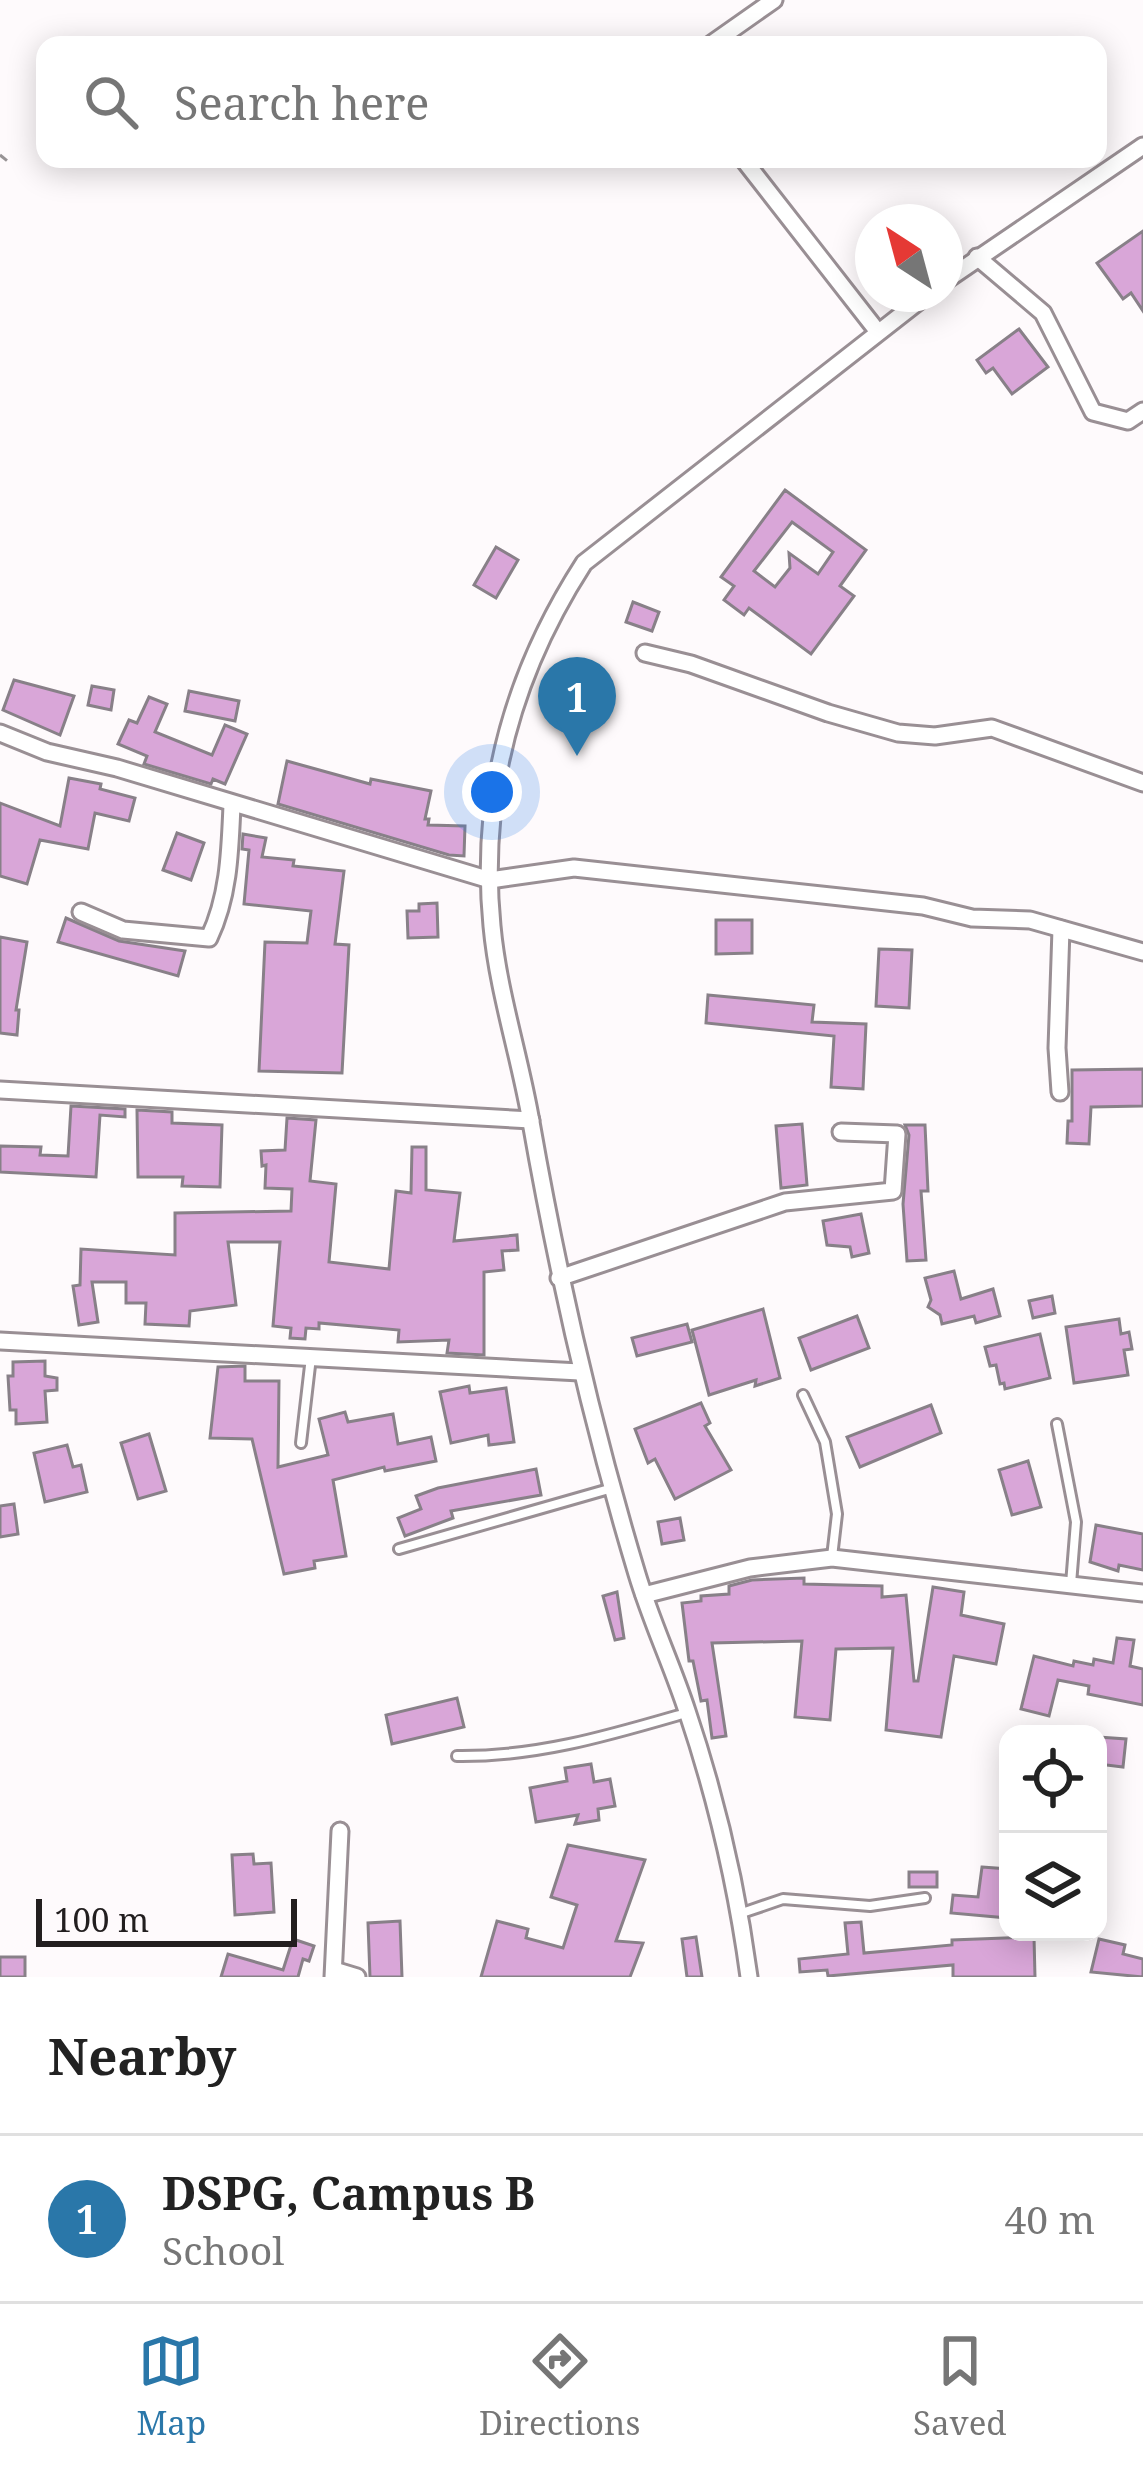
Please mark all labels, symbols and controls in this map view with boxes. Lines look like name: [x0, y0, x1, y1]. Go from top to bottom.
search box: [36, 36, 1107, 168]
icon: search: [78, 69, 144, 135]
text: Search here: [174, 72, 429, 133]
north arrow: [855, 204, 963, 312]
pin: 1: [538, 657, 616, 756]
your location: [462, 762, 522, 822]
map controls: [999, 1725, 1107, 1941]
button: locate: [999, 1725, 1107, 1833]
button: layers: [999, 1833, 1107, 1941]
scale bar: [36, 1893, 297, 1946]
text: 100 m: [54, 1897, 149, 1942]
text: Nearby: [48, 2020, 236, 2090]
text: DSPG, Campus B: [162, 2162, 535, 2223]
text: 1: [76, 2192, 98, 2245]
text: 40 m: [1004, 2192, 1095, 2245]
text: School: [162, 2223, 284, 2276]
tab: Map: [136, 2328, 206, 2445]
tab: Directions: [479, 2328, 640, 2445]
tab: Saved: [913, 2328, 1007, 2445]

